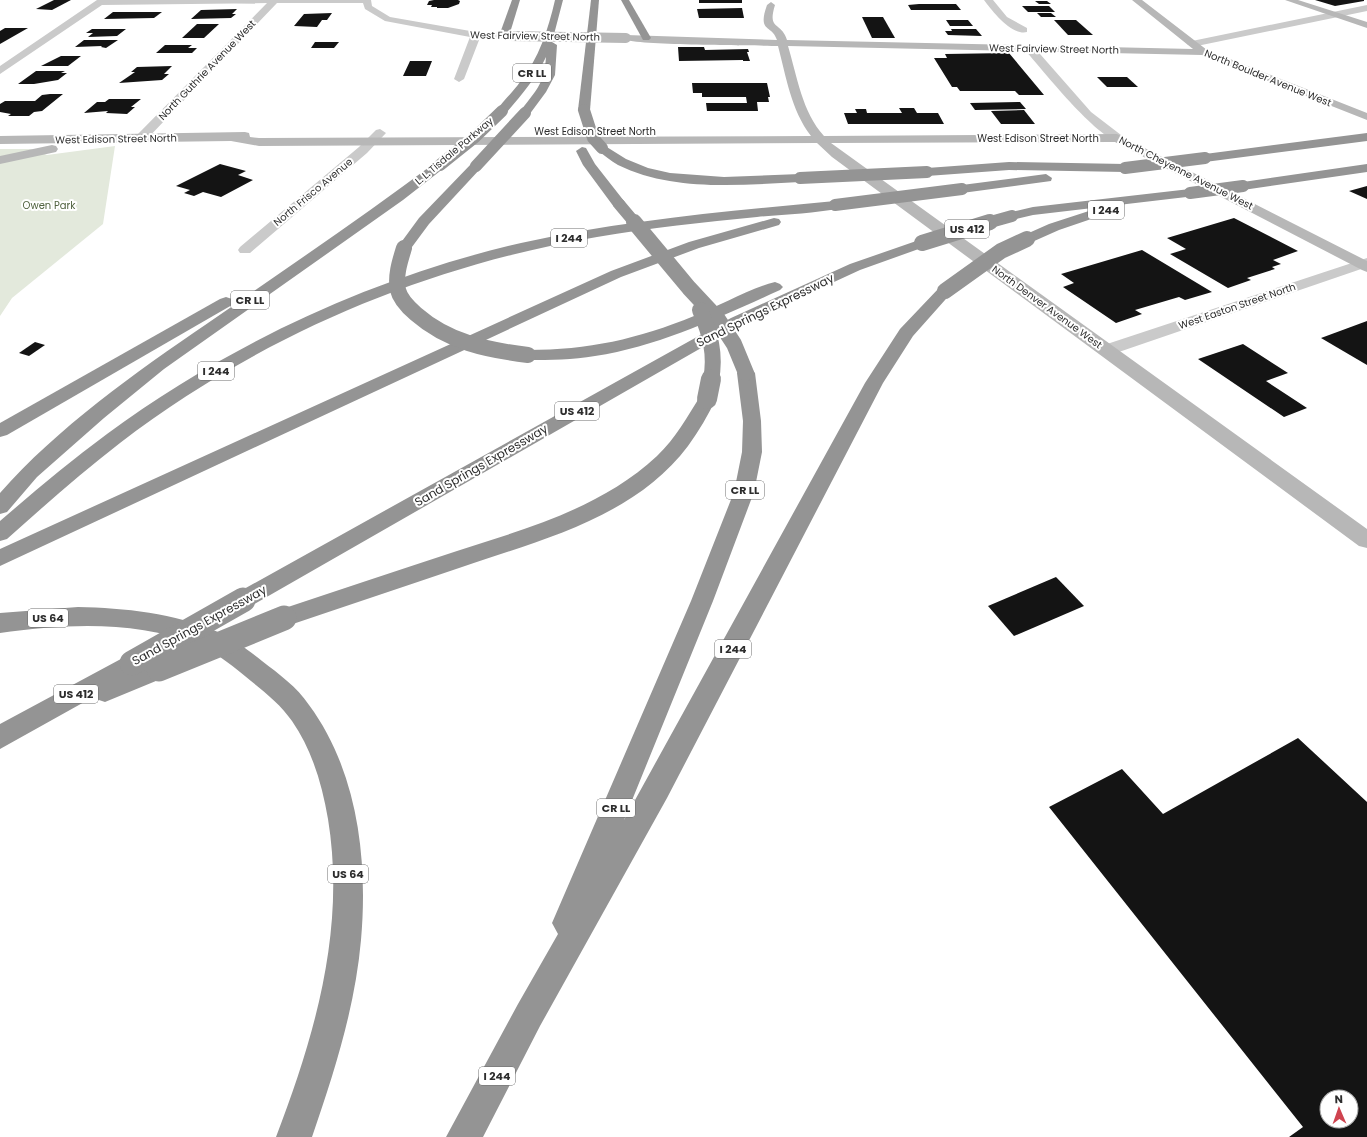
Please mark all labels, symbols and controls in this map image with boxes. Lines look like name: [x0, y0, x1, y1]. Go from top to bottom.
street label: North Guthrie Avenue West: [155, 16, 259, 123]
street label: West Fairview Street North: [470, 27, 600, 45]
street label: West Fairview Street North: [989, 40, 1119, 58]
street label: North Boulder Avenue West: [1202, 46, 1334, 110]
road number: CR LL: [513, 64, 551, 82]
street label: L. L. Tisdale Parkway: [412, 113, 497, 188]
street label: West Edison Street North: [534, 124, 656, 139]
street label: West Edison Street North: [55, 130, 177, 148]
street label: West Edison Street North: [977, 131, 1099, 146]
street label: North Cheyenne Avenue West: [1116, 133, 1256, 214]
street label: North Frisco Avenue: [270, 154, 356, 230]
park label: Owen Park: [23, 198, 76, 213]
road number: I 244: [1088, 201, 1124, 219]
road number: US 412: [945, 220, 989, 238]
road number: I 244: [551, 229, 587, 247]
street label: North Denver Avenue West: [989, 262, 1105, 352]
street label: Sand Springs Expressway: [693, 269, 837, 351]
street label: West Easton Street North: [1176, 279, 1298, 333]
road number: CR LL: [231, 291, 269, 309]
road number: I 244: [198, 362, 234, 380]
road number: US 412: [555, 402, 599, 420]
street label: Sand Springs Expressway: [411, 420, 551, 510]
road number: CR LL: [726, 481, 764, 499]
street label: Sand Springs Expressway: [129, 581, 269, 669]
road number: US 64: [28, 609, 68, 627]
road number: I 244: [715, 640, 751, 658]
road number: US 412: [54, 685, 98, 703]
road number: CR LL: [597, 799, 635, 817]
road number: US 64: [328, 865, 368, 883]
road number: I 244: [479, 1067, 515, 1085]
north arrow: [1319, 1089, 1359, 1129]
text: N: [1334, 1091, 1343, 1107]

